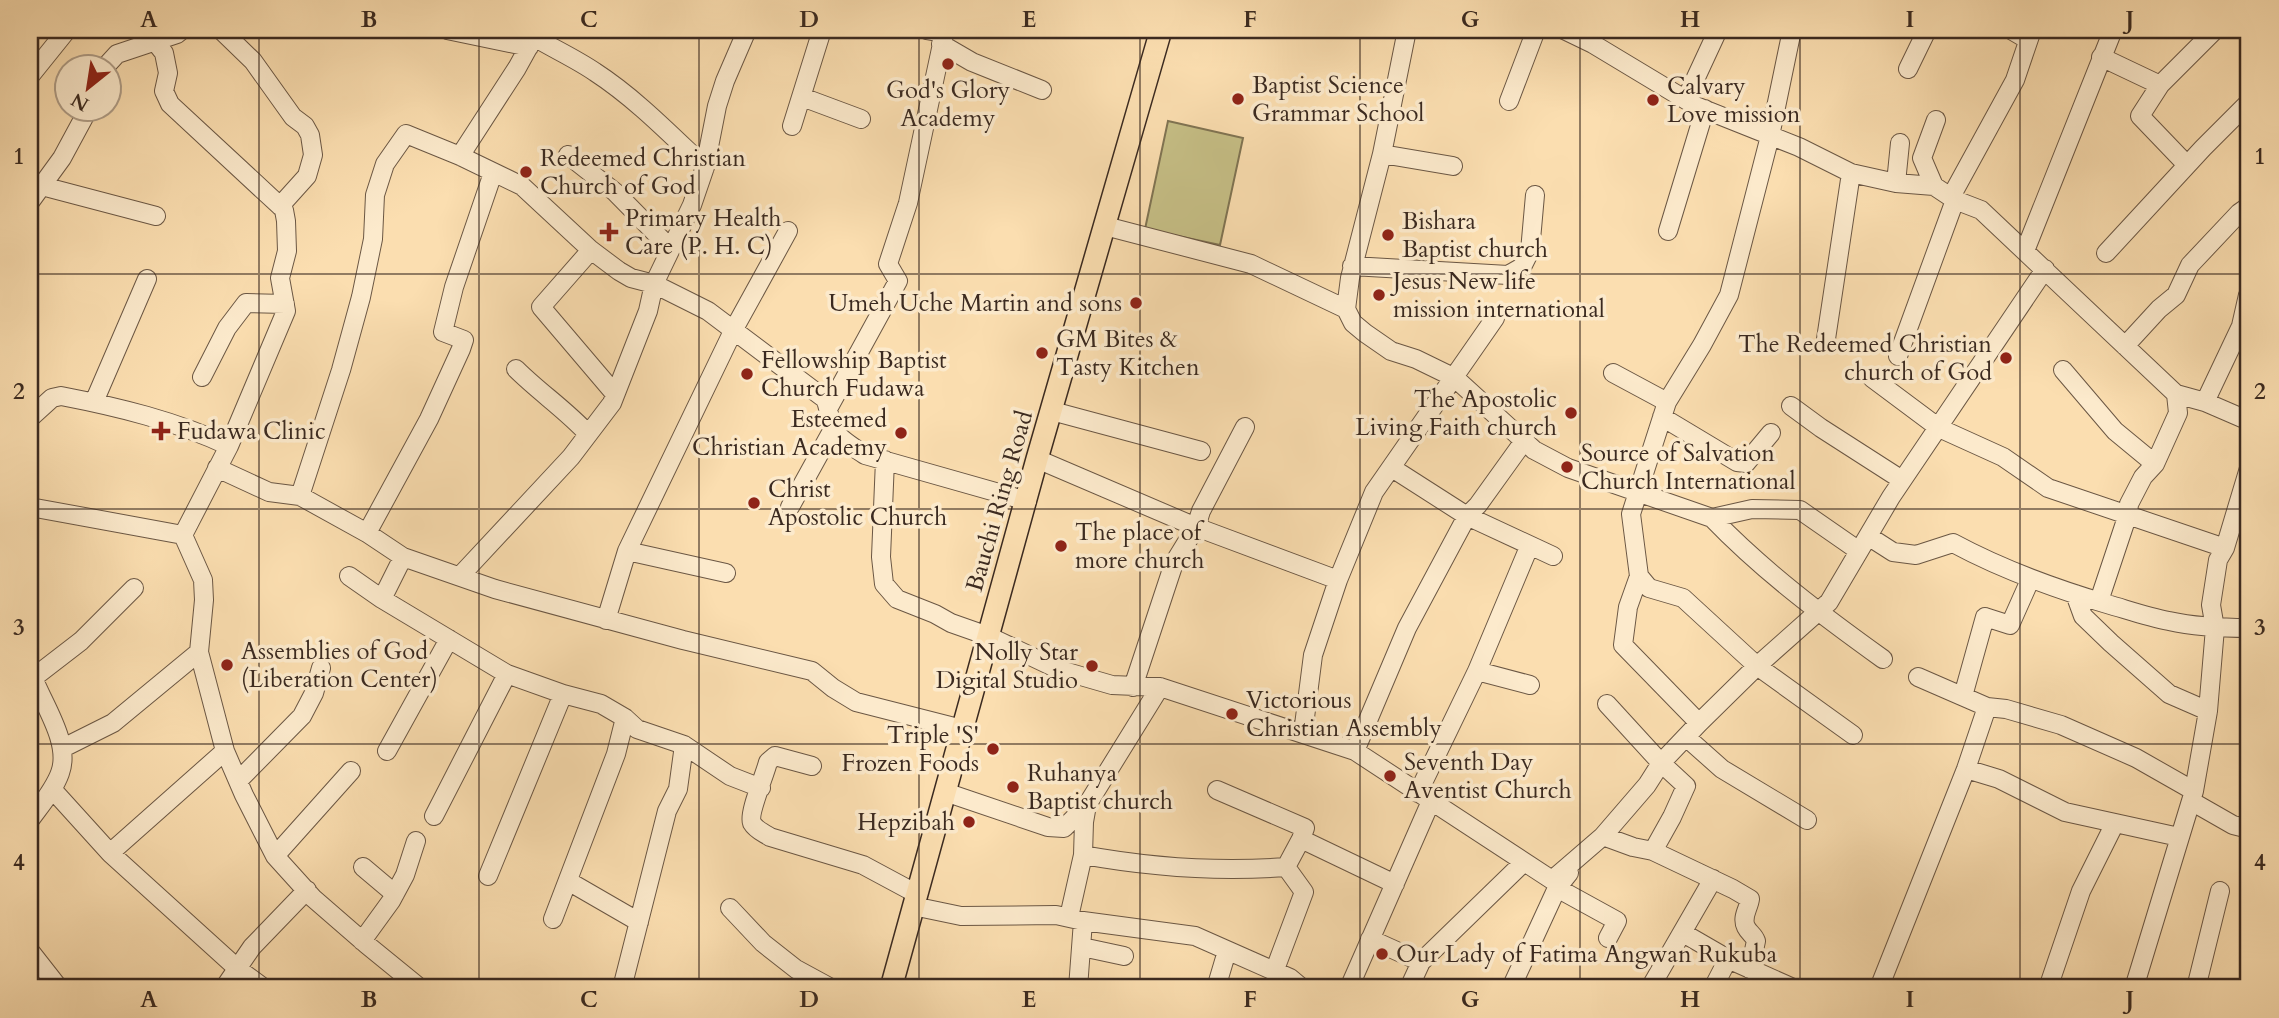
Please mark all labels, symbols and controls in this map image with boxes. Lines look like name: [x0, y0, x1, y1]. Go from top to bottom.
text: A: [140, 4, 158, 35]
text: B: [361, 4, 377, 35]
text: C: [580, 4, 598, 35]
text: D: [799, 4, 819, 35]
text: E: [1022, 4, 1036, 35]
text: F: [1243, 4, 1257, 35]
text: G: [1461, 4, 1480, 35]
text: H: [1680, 4, 1700, 35]
text: I: [1906, 4, 1914, 35]
text: J: [2123, 4, 2134, 35]
north arrow: [52, 52, 122, 122]
marker: God's Glory Academy: [940, 56, 956, 72]
place label: Baptist Science Grammar School: [1252, 69, 1424, 130]
place label: Calvary Love mission: [1667, 70, 1801, 131]
place label: God's Glory Academy: [886, 74, 1010, 135]
text: N: [66, 86, 94, 117]
marker: Baptist Science Grammar School: [1230, 91, 1246, 107]
marker: Calvary Love mission: [1645, 92, 1661, 108]
text: 1: [13, 141, 25, 172]
text: 1: [2254, 141, 2266, 172]
place label: Redeemed Christian Church of God: [540, 142, 746, 203]
marker: Redeemed Christian Church of God: [518, 164, 534, 180]
place label: Primary Health Care (P. H. C): [625, 202, 781, 263]
place label: Bishara Baptist church: [1402, 205, 1548, 266]
marker: Primary Health Care (P. H. C): [599, 222, 619, 242]
marker: Bishara Baptist church: [1380, 227, 1396, 243]
place label: Jesus New life mission international: [1390, 265, 1605, 326]
place label: Umeh Uche Martin and sons: [828, 287, 1122, 320]
marker: Jesus New life mission international: [1371, 287, 1387, 303]
marker: Umeh Uche Martin and sons: [1128, 295, 1144, 311]
place label: GM Bites & Tasty Kitchen: [1056, 323, 1200, 384]
place label: The Redeemed Christian church of God: [1738, 328, 1992, 389]
place label: Fellowship Baptist Church Fudawa: [761, 344, 947, 405]
marker: GM Bites & Tasty Kitchen: [1034, 345, 1050, 361]
marker: The Redeemed Christian church of God: [1998, 350, 2014, 366]
marker: Fellowship Baptist Church Fudawa: [739, 366, 755, 382]
text: 2: [13, 376, 25, 407]
text: 2: [2254, 376, 2266, 407]
place label: The Apostolic Living Faith church: [1355, 383, 1557, 444]
place label: Esteemed Christian Academy: [692, 403, 887, 464]
marker: The Apostolic Living Faith church: [1563, 405, 1579, 421]
street label: Bauchi Ring Road: [958, 407, 1041, 595]
place label: Fudawa Clinic: [177, 415, 326, 448]
marker: Fudawa Clinic: [151, 421, 171, 441]
marker: Esteemed Christian Academy: [893, 425, 909, 441]
place label: Source of Salvation Church International: [1581, 437, 1796, 498]
marker: Source of Salvation Church International: [1559, 459, 1575, 475]
place label: Christ Apostolic Church: [768, 473, 947, 534]
marker: Christ Apostolic Church: [746, 495, 762, 511]
place label: The place of more church: [1075, 516, 1205, 577]
marker: The place of more church: [1053, 538, 1069, 554]
text: 3: [13, 612, 25, 643]
text: 3: [2254, 612, 2266, 643]
place label: Assemblies of God (Liberation Center): [241, 635, 438, 696]
place label: Nolly Star Digital Studio: [936, 636, 1078, 697]
marker: Assemblies of God (Liberation Center): [219, 657, 235, 673]
marker: Nolly Star Digital Studio: [1084, 658, 1100, 674]
place label: Victorious Christian Assembly: [1246, 684, 1442, 745]
marker: Victorious Christian Assembly: [1224, 706, 1240, 722]
place label: Triple 'S' Frozen Foods: [841, 719, 979, 780]
marker: Triple 'S' Frozen Foods: [985, 741, 1001, 757]
place label: Seventh Day Aventist Church: [1404, 746, 1572, 807]
place label: Ruhanya Baptist church: [1027, 757, 1173, 818]
marker: Seventh Day Aventist Church: [1382, 768, 1398, 784]
marker: Ruhanya Baptist church: [1005, 779, 1021, 795]
place label: Hepzibah: [857, 806, 955, 839]
marker: Hepzibah: [961, 814, 977, 830]
text: 4: [13, 847, 25, 878]
text: 4: [2254, 847, 2266, 878]
place label: Our Lady of Fatima Angwan Rukuba: [1396, 938, 1778, 971]
marker: Our Lady of Fatima Angwan Rukuba: [1374, 946, 1390, 962]
text: A: [140, 984, 158, 1015]
text: B: [361, 984, 377, 1015]
text: C: [580, 984, 598, 1015]
text: D: [799, 984, 819, 1015]
text: E: [1022, 984, 1036, 1015]
text: F: [1243, 984, 1257, 1015]
text: G: [1461, 984, 1480, 1015]
text: H: [1680, 984, 1700, 1015]
text: I: [1906, 984, 1914, 1015]
text: J: [2123, 984, 2134, 1015]

